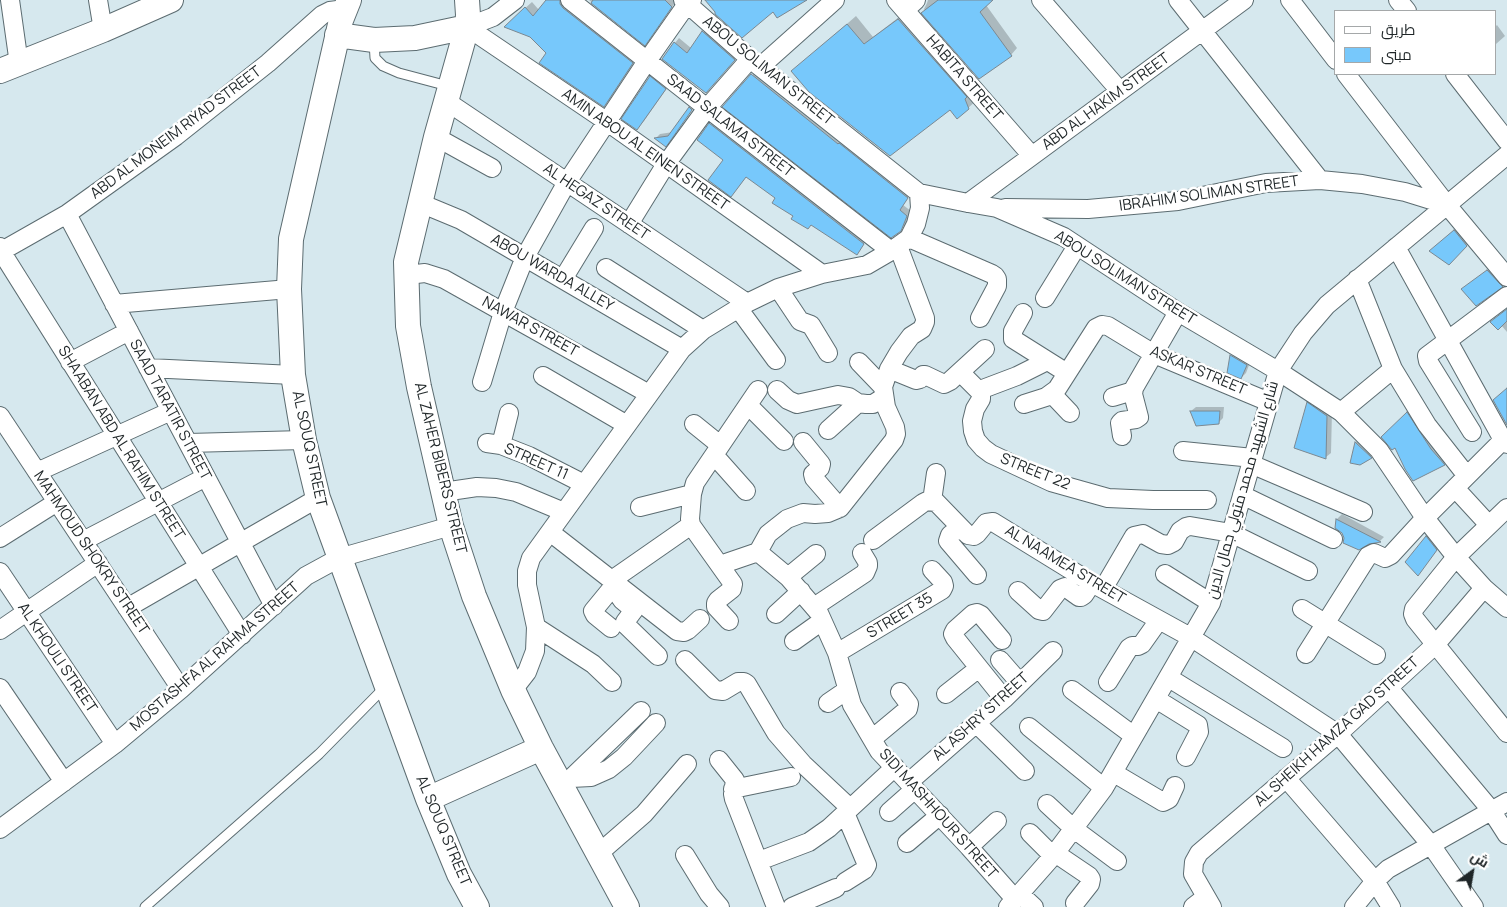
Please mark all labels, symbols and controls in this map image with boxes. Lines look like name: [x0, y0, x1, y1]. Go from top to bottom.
legend: [1334, 10, 1497, 75]
street label: ABOU SOLIMAN STREET: [699, 13, 837, 129]
text: طريق: [1381, 19, 1415, 40]
street label: HABITA STREET: [922, 32, 1006, 124]
text: مبنى: [1381, 44, 1412, 65]
street label: ABD AL HAKIM STREET: [1039, 50, 1173, 154]
street label: ABD AL MONEIM RIYAD STREET: [87, 63, 265, 203]
street label: SAAD SALAMA STREET: [663, 71, 797, 181]
street label: AMIN ABOU AL EINEN STREET: [558, 85, 732, 215]
street label: AL HEGAZ STREET: [539, 160, 653, 244]
street label: IBRAHIM SOLIMAN STREET: [1118, 172, 1300, 216]
street label: ABOU SOLIMAN STREET: [1051, 227, 1199, 329]
street label: ABOU WARDA ALLEY: [487, 230, 617, 316]
street label: NAWAR STREET: [479, 293, 581, 361]
street label: SAAD TARATIR STREET: [125, 337, 215, 483]
street label: SHAABAN ABD AL RAHIM STREET: [54, 343, 188, 543]
street label: ASKAR STREET: [1147, 343, 1249, 399]
street label: شارع الشهيد محمد متولي جمال الدين: [1203, 379, 1283, 601]
street label: AL ZAHER BIBERS STREET: [410, 380, 470, 556]
street label: AL SOUQ STREET: [288, 389, 330, 509]
street label: STREET 11: [501, 440, 571, 484]
street label: STREET 22: [997, 450, 1073, 494]
street label: MAHMOUD SHOKRY STREET: [30, 468, 152, 638]
street label: AL NAAMEA STREET: [1002, 522, 1128, 608]
street label: MOSTASHFA AL RAHMA STREET: [127, 579, 303, 735]
street label: STREET 35: [864, 589, 936, 643]
street label: AL KHOULI STREET: [14, 600, 100, 716]
street label: AL SHEIKH HAMZA GAD STREET: [1251, 654, 1423, 810]
street label: AL ASHRY STREET: [929, 669, 1033, 765]
street label: SIDI MASHHOUR STREET: [875, 745, 1001, 883]
street label: AL SOUQ STREET: [412, 773, 474, 889]
text: ش: [1468, 846, 1493, 872]
north arrow: [1447, 847, 1497, 897]

